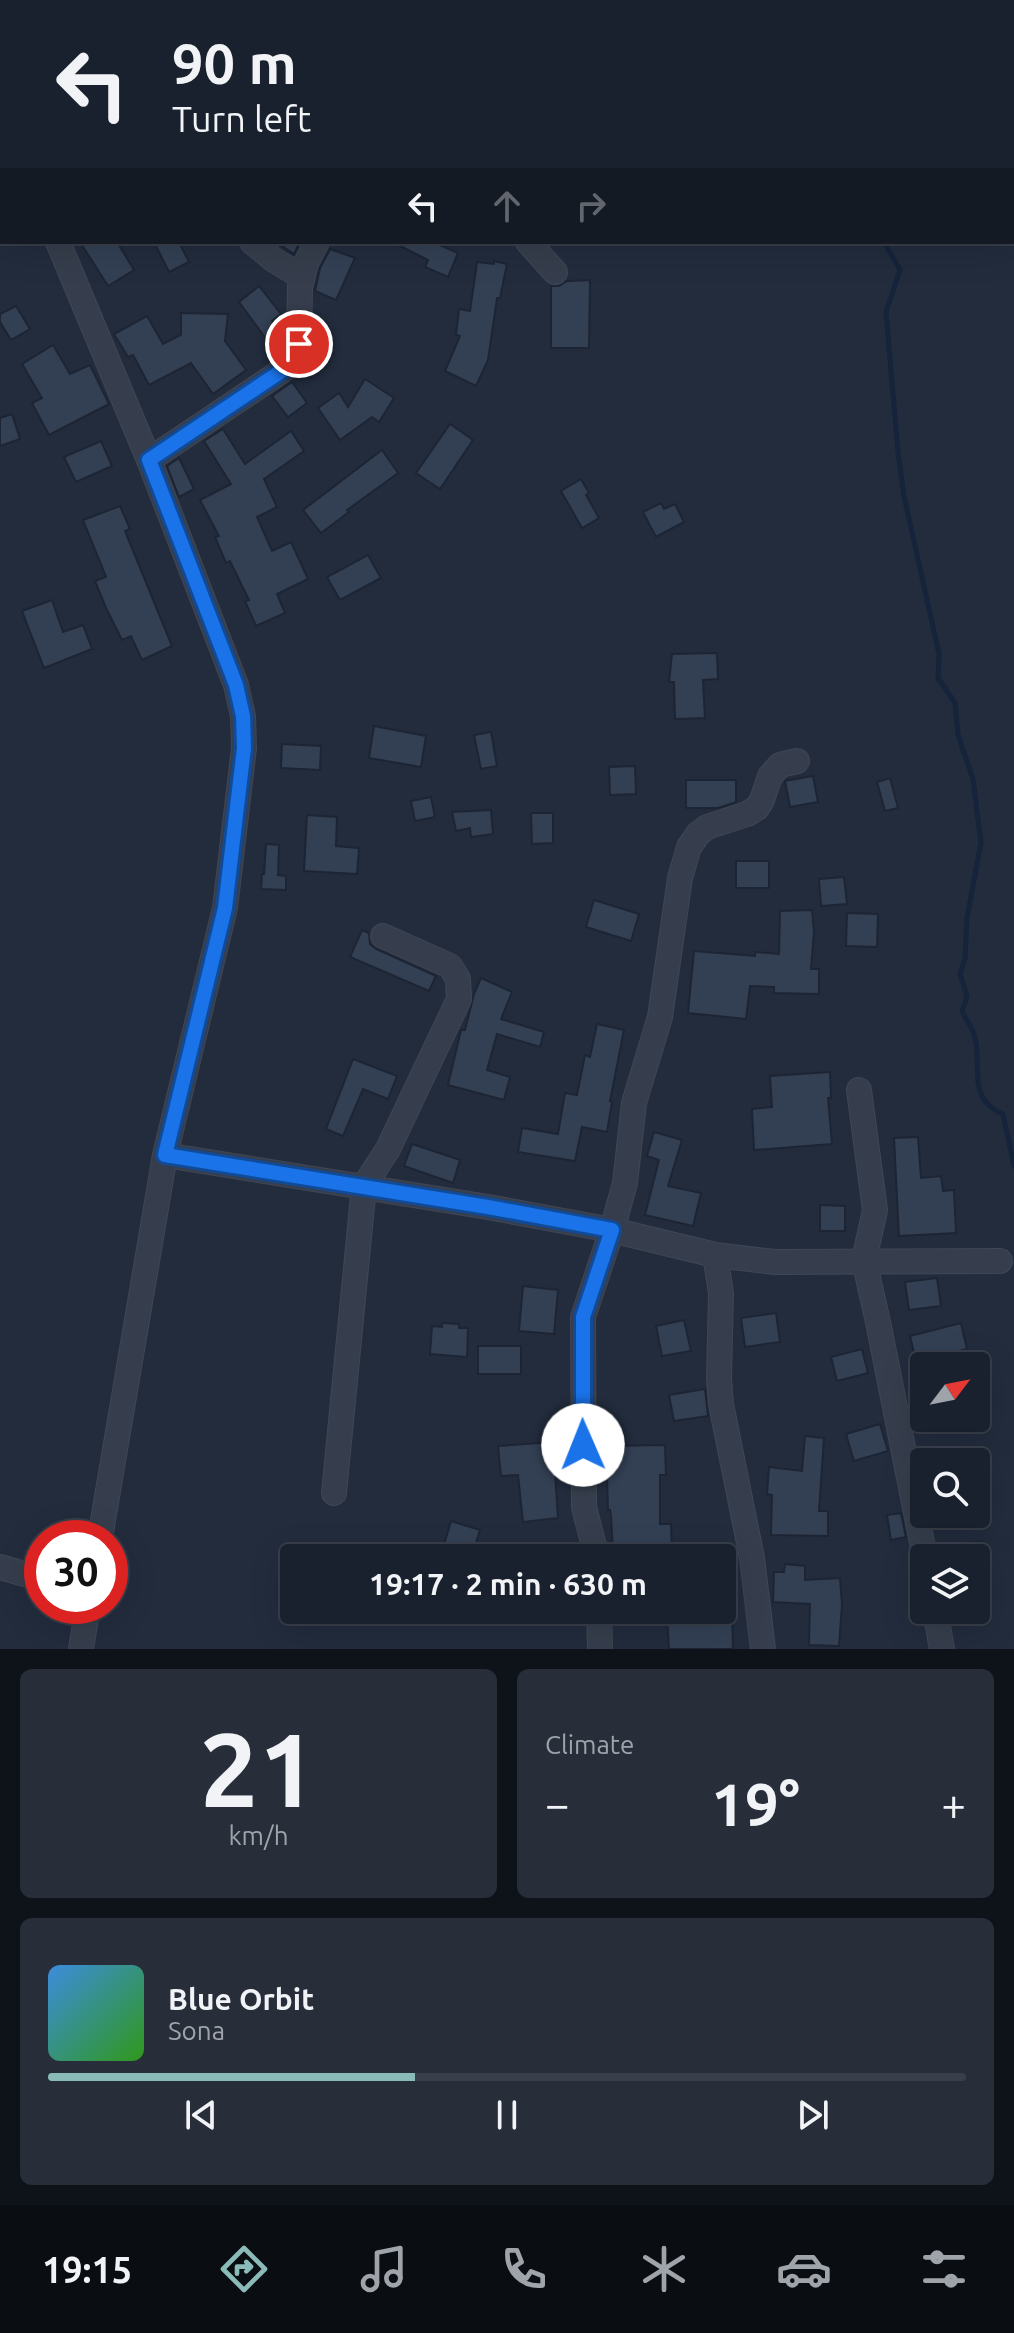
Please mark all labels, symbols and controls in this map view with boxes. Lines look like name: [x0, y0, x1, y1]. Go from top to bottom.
icon: left: [40, 32, 144, 136]
text: 90 m: [172, 32, 297, 95]
text: Turn left: [172, 98, 311, 139]
icon: left: [401, 184, 445, 228]
icon: ahead: [485, 184, 529, 228]
icon: right: [569, 184, 613, 228]
pin: [265, 310, 333, 378]
icon: arrive: [277, 322, 321, 366]
north arrow: [910, 1352, 990, 1432]
map controls: [910, 1352, 990, 1624]
position arrow: [541, 1403, 625, 1487]
button: search: [910, 1448, 990, 1528]
speed limit sign: 30: [24, 1520, 128, 1624]
button: layers: [910, 1544, 990, 1624]
text: 19:17 · 2 min · 630 m: [369, 1567, 647, 1601]
text: 21: [200, 1710, 317, 1827]
text: Climate: [545, 1730, 634, 1759]
text: 19°: [711, 1770, 800, 1837]
text: −: [545, 1779, 570, 1828]
text: +: [941, 1779, 966, 1828]
text: km/h: [228, 1821, 289, 1850]
text: Blue Orbit: [168, 1982, 314, 2016]
text: Sona: [168, 2016, 225, 2045]
icon: previous: [179, 2093, 223, 2137]
icon: pause: [485, 2093, 529, 2137]
icon: next: [791, 2093, 835, 2137]
icon: directions: [216, 2241, 272, 2297]
icon: music: [356, 2241, 412, 2297]
icon: phone: [496, 2241, 552, 2297]
icon: climate: [636, 2241, 692, 2297]
icon: car: [776, 2241, 832, 2297]
icon: filters: [916, 2241, 972, 2297]
text: 19:15: [42, 2249, 132, 2290]

